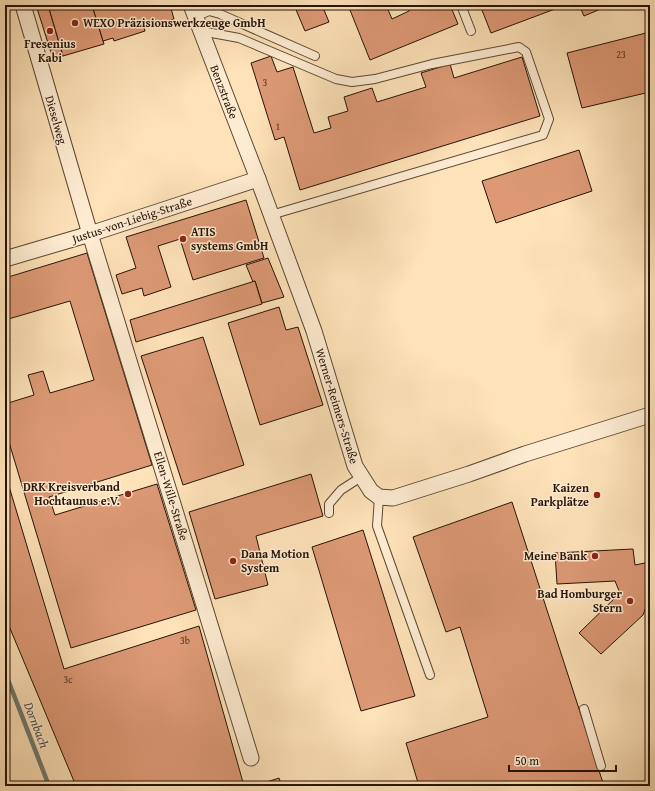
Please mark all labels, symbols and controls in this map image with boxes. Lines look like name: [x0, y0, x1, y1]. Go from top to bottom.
place label: WEXO Präzisionswerkzeuge GmbH: [83, 14, 265, 31]
marker: WEXO Präzisionswerkzeuge GmbH: [70, 18, 80, 28]
marker: Fresenius Kabi: [45, 26, 55, 36]
place label: Fresenius Kabi: [24, 35, 76, 66]
house number: 23: [616, 47, 626, 62]
street label: Benzstraße: [206, 62, 243, 122]
house number: 3: [263, 75, 268, 90]
street label: Dieselweg: [41, 94, 72, 146]
house number: 1: [276, 119, 281, 134]
street label: Justus-von-Liebig-Straße: [68, 192, 194, 248]
place label: ATIS systems GmbH: [191, 223, 268, 254]
marker: ATIS systems GmbH: [178, 234, 188, 244]
street label: Werner-Reimers-Straße: [312, 346, 363, 466]
street label: Ellen-Wille-Straße: [150, 449, 193, 543]
place label: DRK Kreisverband Hochtaunus e.V.: [23, 478, 120, 509]
place label: Kaizen Parkplätze: [531, 479, 589, 510]
marker: DRK Kreisverband Hochtaunus e.V.: [123, 489, 133, 499]
marker: Kaizen Parkplätze: [592, 490, 602, 500]
place label: Dana Motion System: [241, 545, 309, 576]
place label: Meine Bank: [524, 547, 587, 564]
marker: Meine Bank: [590, 551, 600, 561]
marker: Dana Motion System: [228, 556, 238, 566]
place label: Bad Homburger Stern: [537, 585, 622, 616]
marker: Bad Homburger Stern: [625, 596, 635, 606]
house number: 3b: [180, 633, 190, 648]
house number: 3c: [63, 672, 73, 687]
water label: Dornbach: [19, 698, 54, 751]
scale bar: [509, 747, 616, 773]
text: 50 m: [515, 752, 539, 769]

